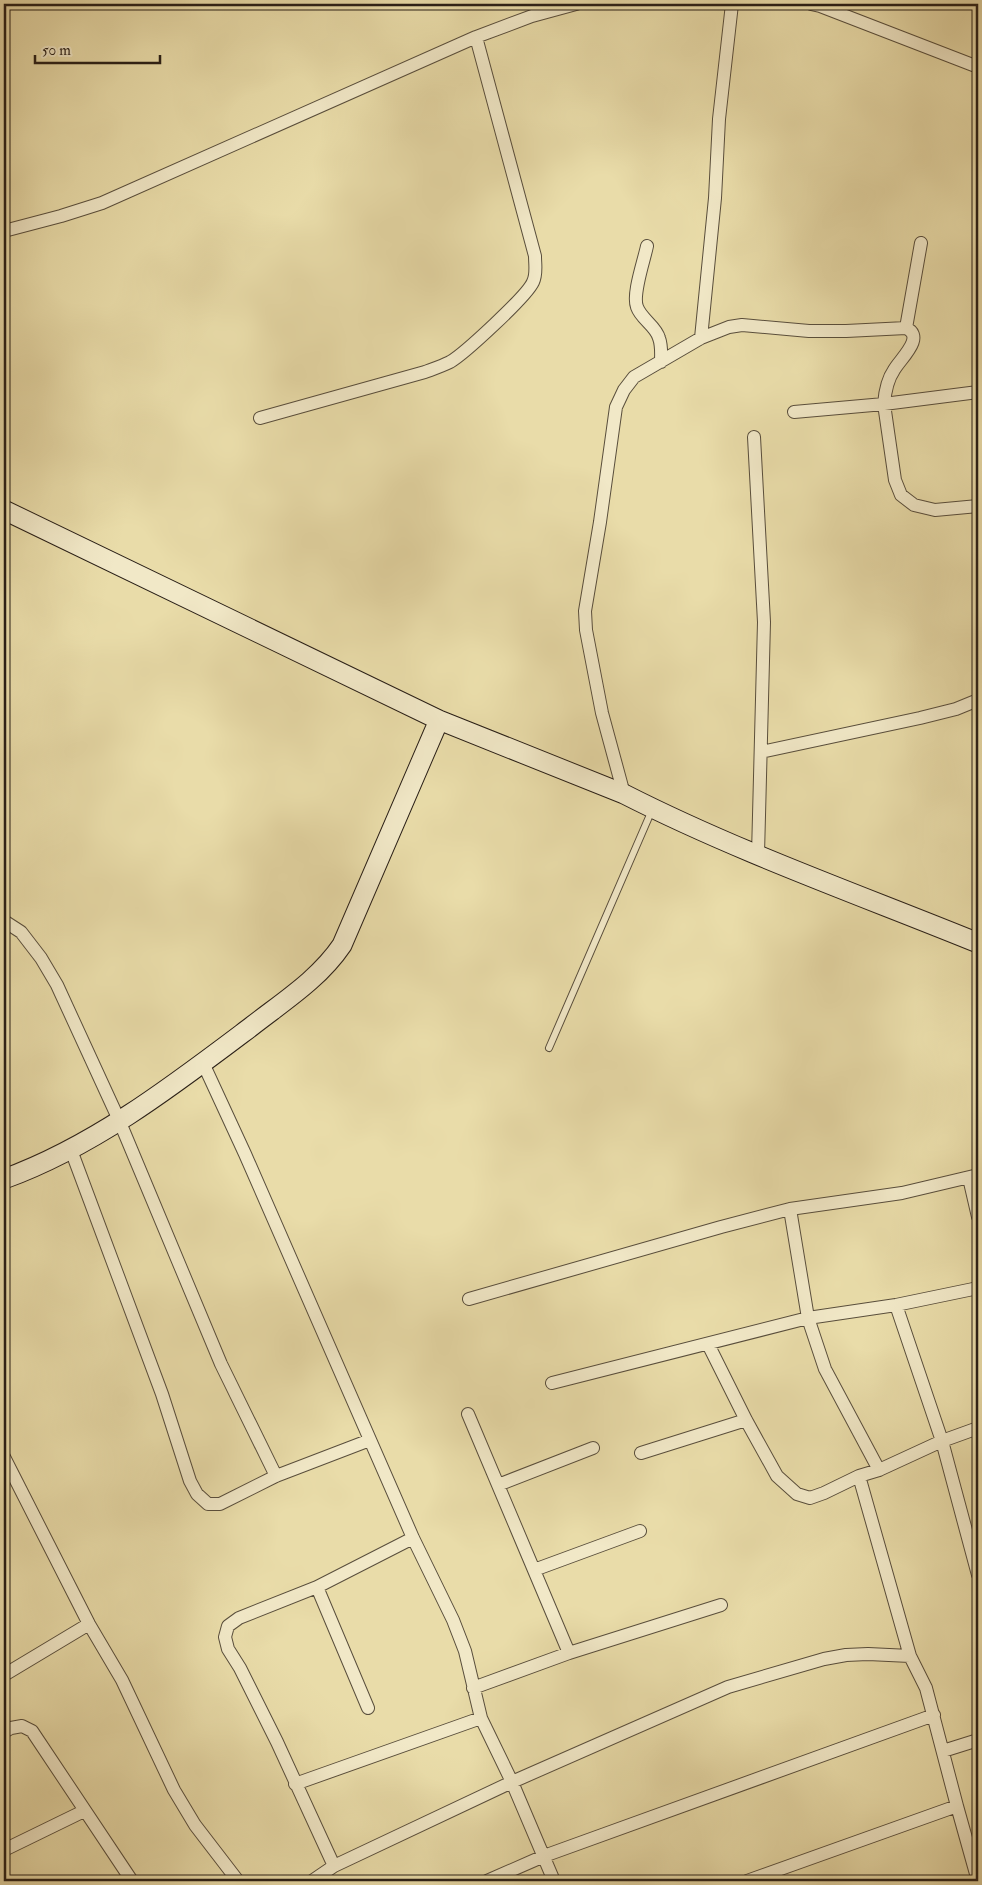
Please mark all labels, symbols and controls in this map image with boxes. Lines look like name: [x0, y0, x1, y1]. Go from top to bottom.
scale bar: [35, 32, 160, 64]
text: 50 m: [42, 41, 71, 60]

